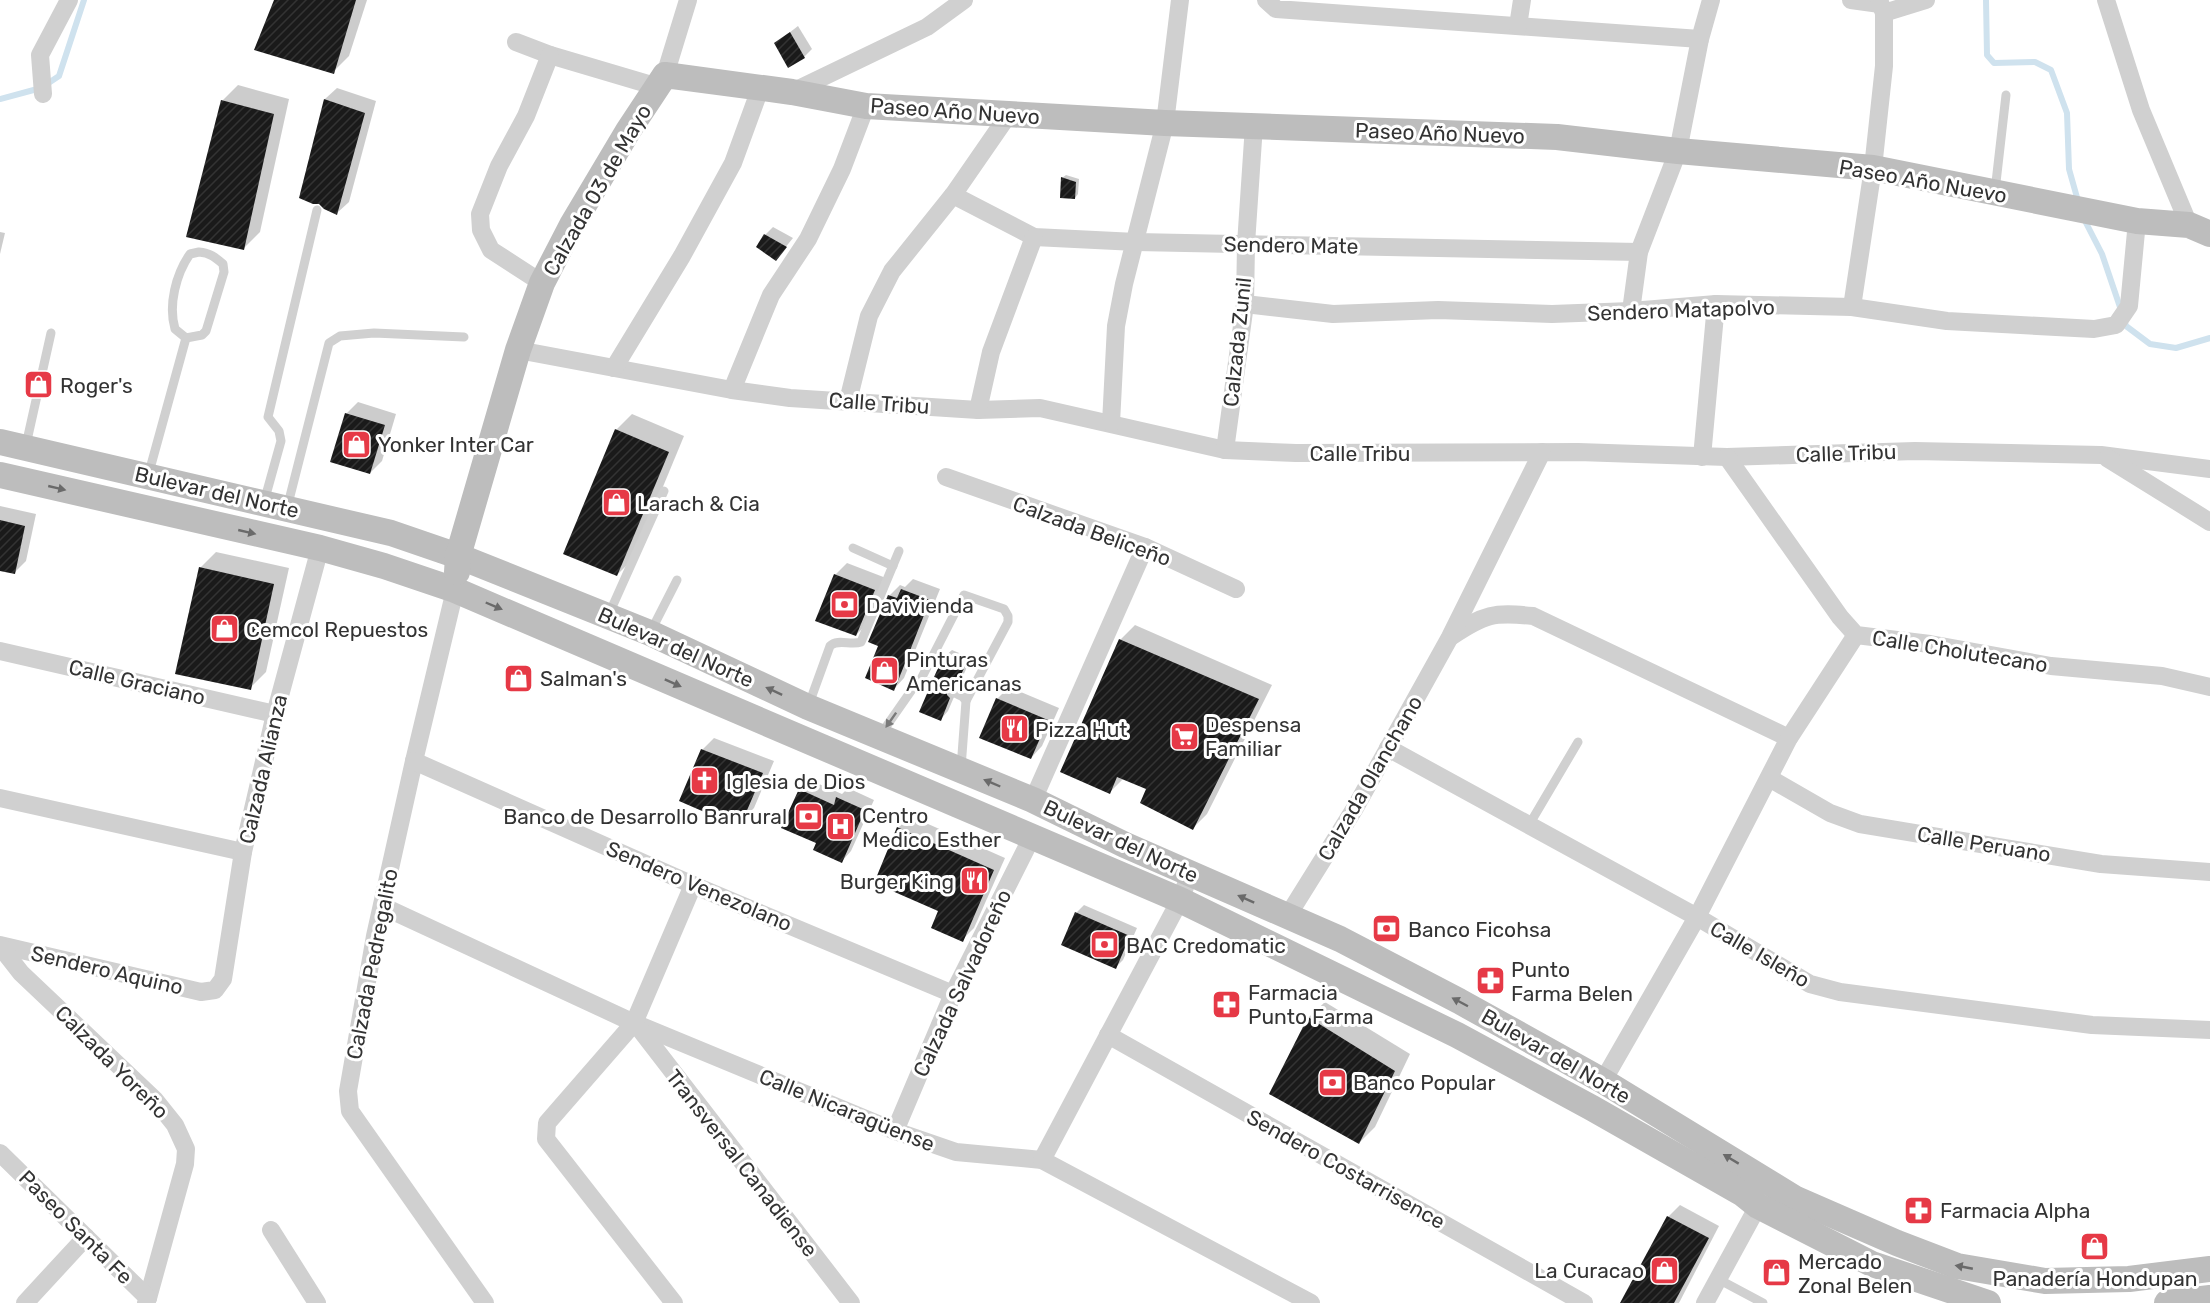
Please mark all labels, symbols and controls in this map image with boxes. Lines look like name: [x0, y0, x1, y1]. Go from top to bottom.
street label: Paseo Año Nuevo: [869, 93, 1041, 129]
street label: Calzada 03 de Mayo: [538, 100, 656, 280]
street label: Paseo Año Nuevo: [1355, 118, 1525, 148]
street label: Paseo Año Nuevo: [1837, 154, 2009, 208]
street label: Sendero Mate: [1223, 231, 1359, 259]
street label: Calzada Zunil: [1218, 276, 1256, 408]
street label: Sendero Matapolvo: [1587, 294, 1775, 326]
shop icon: Roger's: [23, 369, 55, 401]
place label: Roger's: [60, 373, 133, 398]
street label: Calle Tribu: [828, 387, 930, 419]
shop icon: Yonker Inter Car: [341, 428, 373, 460]
place label: Yonker Inter Car: [378, 432, 534, 457]
street label: Calle Tribu: [1795, 439, 1897, 467]
street label: Calle Tribu: [1310, 441, 1410, 466]
street label: Bulevar del Norte: [132, 461, 302, 523]
one-way arrow: [48, 484, 66, 494]
shop icon: Larach & Cia: [600, 487, 632, 519]
place label: Larach & Cia: [637, 491, 760, 516]
street label: Calzada Beliceño: [1010, 491, 1174, 571]
one-way arrow: [238, 527, 256, 537]
bank icon: Davivienda: [829, 589, 861, 621]
place label: Davivienda: [866, 593, 974, 618]
street label: Bulevar del Norte: [594, 601, 758, 693]
one-way arrow: [485, 602, 503, 611]
shop icon: Cemcol Repuestos: [209, 613, 241, 645]
place label: Cemcol Repuestos: [246, 617, 428, 642]
street label: Calle Cholutecano: [1871, 625, 2049, 677]
place label: Pinturas Americanas: [906, 647, 1022, 696]
street label: Calle Graciano: [66, 654, 208, 710]
shop icon: Pinturas Americanas: [869, 655, 901, 687]
shop icon: Salman's: [503, 662, 535, 694]
place label: Salman's: [540, 666, 627, 691]
one-way arrow: [664, 678, 682, 688]
one-way arrow: [765, 686, 783, 696]
street label: Calzada Olanchano: [1313, 691, 1427, 865]
street label: Calzada Alianza: [234, 692, 292, 846]
one-way arrow: [885, 712, 897, 728]
place label: Despensa Familiar: [1205, 712, 1301, 761]
restaurant icon: Pizza Hut: [998, 713, 1030, 745]
place label: Pizza Hut: [1035, 717, 1128, 742]
supermarket icon: Despensa Familiar: [1168, 720, 1200, 752]
church icon: Iglesia de Dios: [689, 765, 721, 797]
place label: Iglesia de Dios: [726, 769, 865, 794]
one-way arrow: [983, 778, 1001, 788]
street label: Bulevar del Norte: [1040, 794, 1202, 888]
bank icon: Banco de Desarrollo Banrural: [792, 800, 824, 832]
place label: Centro Medico Esther: [862, 803, 1001, 852]
place label: Banco de Desarrollo Banrural: [503, 804, 787, 829]
hospital icon: Centro Medico Esther: [825, 811, 857, 843]
street label: Calle Peruano: [1915, 821, 2053, 867]
street label: Sendero Venezolano: [602, 836, 796, 936]
restaurant icon: Burger King: [959, 865, 991, 897]
street label: Calzada Pedregalito: [341, 866, 403, 1062]
place label: Burger King: [840, 869, 954, 894]
street label: Calzada Salvadoreño: [908, 885, 1016, 1081]
one-way arrow: [1237, 894, 1255, 904]
bank icon: Banco Ficohsa: [1371, 913, 1403, 945]
street label: Calle Isleño: [1706, 915, 1814, 993]
place label: Banco Ficohsa: [1408, 917, 1551, 942]
bank icon: BAC Credomatic: [1089, 929, 1121, 961]
place label: BAC Credomatic: [1126, 933, 1286, 958]
street label: Sendero Aquino: [29, 940, 185, 1000]
place label: Punto Farma Belen: [1511, 957, 1633, 1006]
pharmacy icon: Punto Farma Belen: [1474, 965, 1506, 997]
place label: Farmacia Punto Farma: [1248, 980, 1374, 1029]
pharmacy icon: Farmacia Punto Farma: [1211, 988, 1243, 1020]
one-way arrow: [1451, 997, 1468, 1007]
street label: Calzada Yoreño: [50, 1000, 174, 1124]
street label: Bulevar del Norte: [1477, 1003, 1635, 1109]
street label: Calle Nicaragüense: [756, 1063, 938, 1157]
street label: Transversal Canadiense: [661, 1064, 823, 1262]
bank icon: Banco Popular: [1316, 1066, 1348, 1098]
place label: Banco Popular: [1353, 1070, 1495, 1095]
street label: Sendero Costarrisence: [1242, 1104, 1450, 1234]
one-way arrow: [1723, 1154, 1739, 1165]
street label: Paseo Santa Fe: [14, 1165, 138, 1289]
pharmacy icon: Farmacia Alpha: [1903, 1194, 1935, 1226]
place label: Farmacia Alpha: [1940, 1198, 2090, 1223]
shop icon: Panadería Hondupan: [2079, 1231, 2111, 1263]
place label: Mercado Zonal Belen: [1798, 1249, 1912, 1298]
shop icon: La Curacao: [1649, 1254, 1681, 1286]
shop icon: Mercado Zonal Belen: [1761, 1257, 1793, 1289]
place label: La Curacao: [1534, 1258, 1644, 1283]
one-way arrow: [1955, 1262, 1974, 1271]
place label: Panadería Hondupan: [1993, 1266, 2198, 1291]

